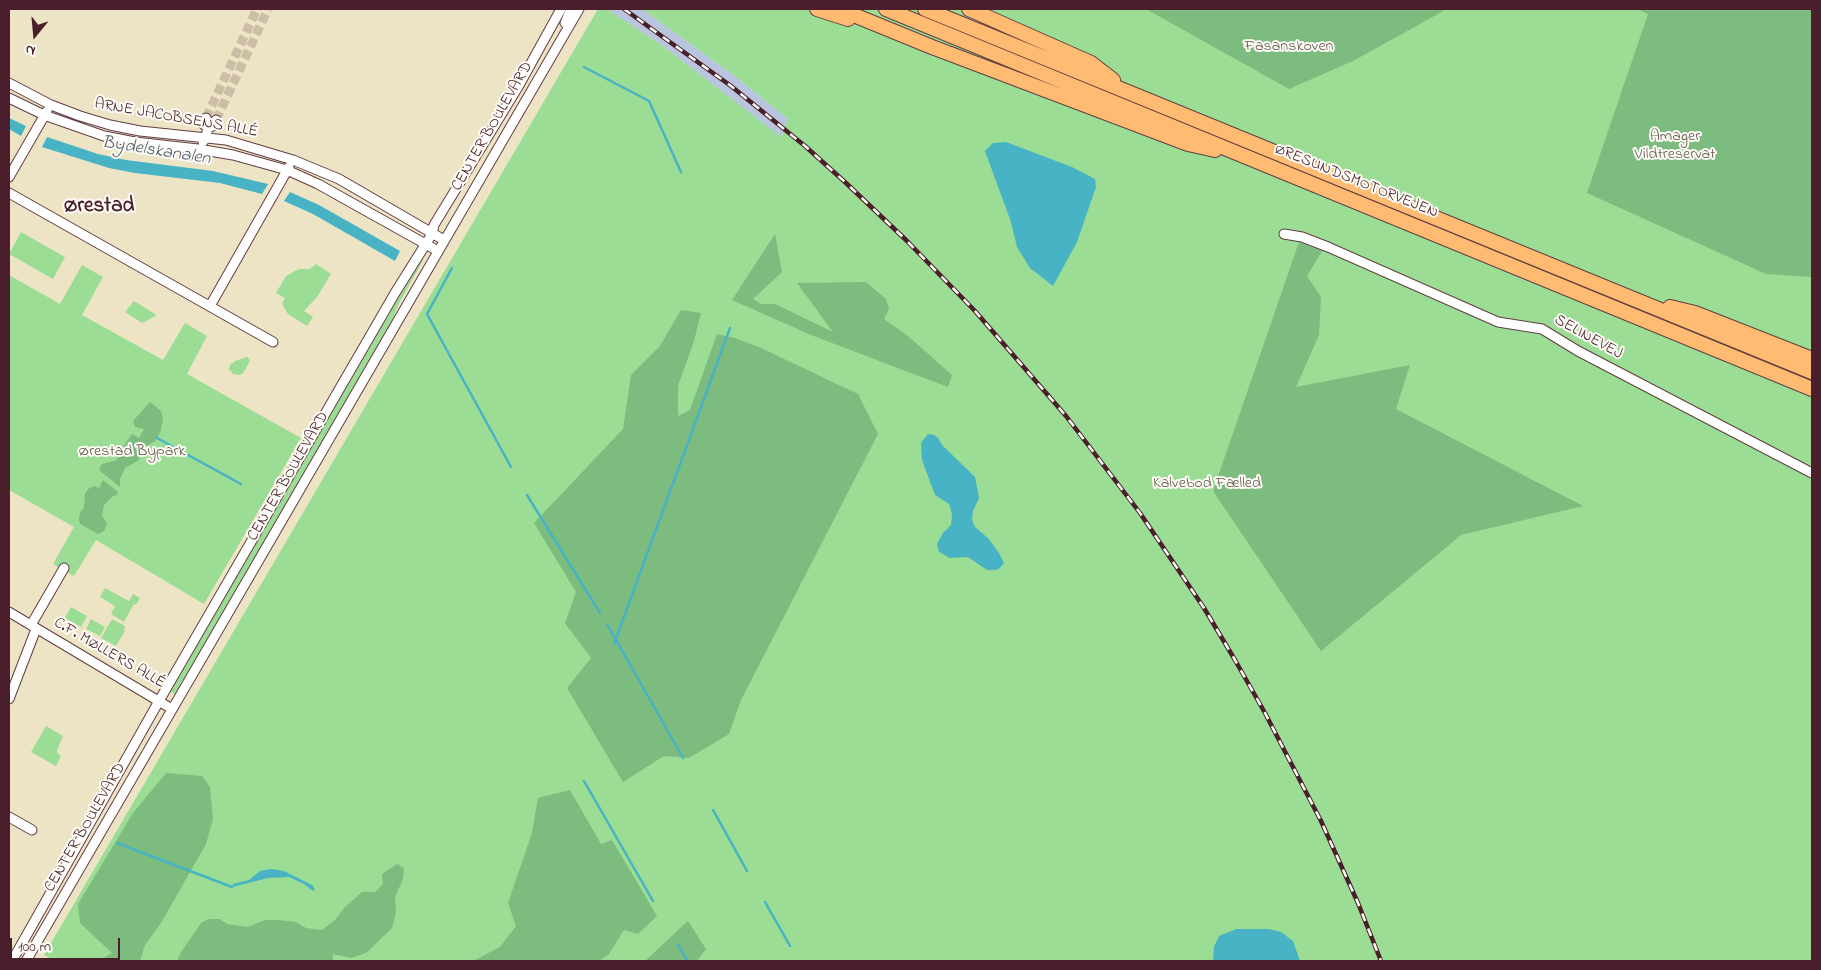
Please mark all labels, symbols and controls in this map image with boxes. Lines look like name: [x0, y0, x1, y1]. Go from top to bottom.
north arrow: [10, 10, 60, 60]
park label: Fasanskoven: [1245, 37, 1333, 57]
text: N: [23, 38, 38, 61]
street label: CENTER BOULEVARD: [448, 59, 538, 195]
street label: ARNE JACOBSENS ALLÉ: [93, 95, 259, 143]
park label: Amager Vildtreservat: [1635, 127, 1715, 165]
water label: Bydelskanalen: [100, 133, 212, 171]
street label: ØRESUNDSMOTORVEJEN: [1271, 140, 1441, 224]
district label: Ørestad: [64, 195, 134, 221]
street label: SELINEVEJ: [1550, 311, 1626, 365]
street label: CENTER BOULEVARD: [244, 409, 334, 545]
park label: Ørestad Bypark: [79, 442, 185, 462]
park label: Kalvebod Fælled: [1153, 474, 1261, 494]
street label: C.F. MØLLERS ALLÉ: [50, 614, 168, 694]
street label: CENTER BOULEVARD: [41, 760, 131, 896]
scale bar: [12, 928, 122, 960]
text: 100 m: [18, 936, 51, 958]

